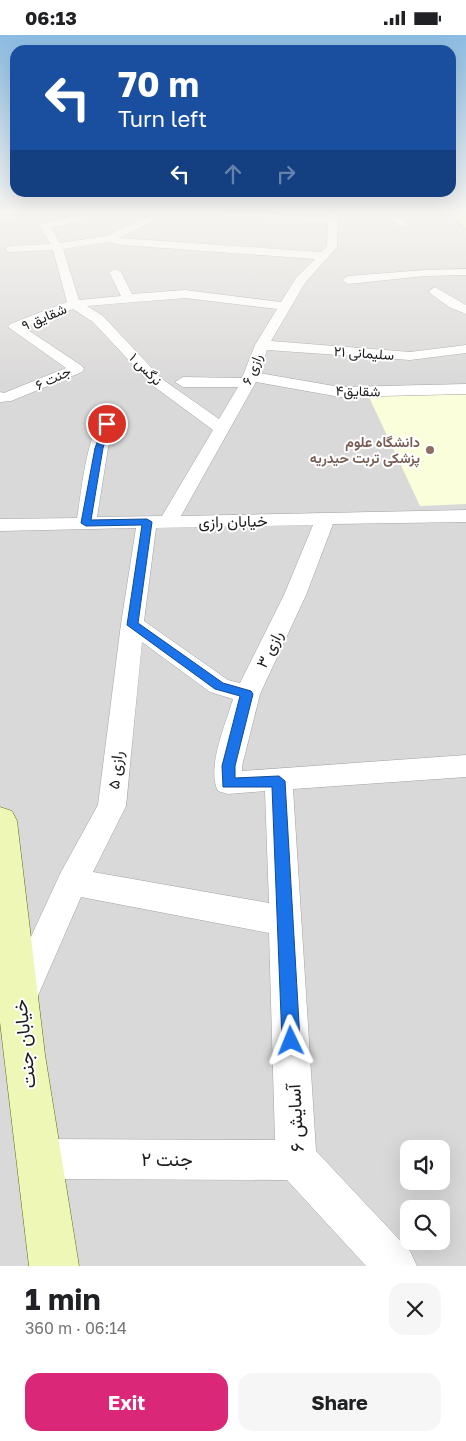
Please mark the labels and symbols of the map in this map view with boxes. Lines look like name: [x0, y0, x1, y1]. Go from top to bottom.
street label: شقایق ۹: [19, 300, 69, 334]
street label: سلیمانی ۲۱: [333, 342, 395, 364]
street label: نرگس ۱: [126, 349, 166, 389]
street label: رازی ۶: [238, 351, 266, 387]
street label: جنت ۶: [32, 362, 74, 394]
street label: شقایق۴: [335, 382, 381, 400]
pin: [86, 403, 128, 445]
place label: دانشگاه علوم پزشکی تربت حیدریه: [310, 433, 420, 468]
marker: دانشگاه علوم پزشکی تربت حیدریه: [424, 444, 436, 456]
street label: خیابان رازی: [198, 510, 268, 533]
street label: رازی ۳: [251, 627, 288, 672]
street label: رازی ۵: [103, 750, 128, 790]
street label: خیابان جنت: [7, 998, 41, 1090]
position arrow: [264, 1014, 316, 1066]
street label: آسایش ۶: [281, 1082, 309, 1152]
street label: جنت ۲: [141, 1147, 193, 1171]

